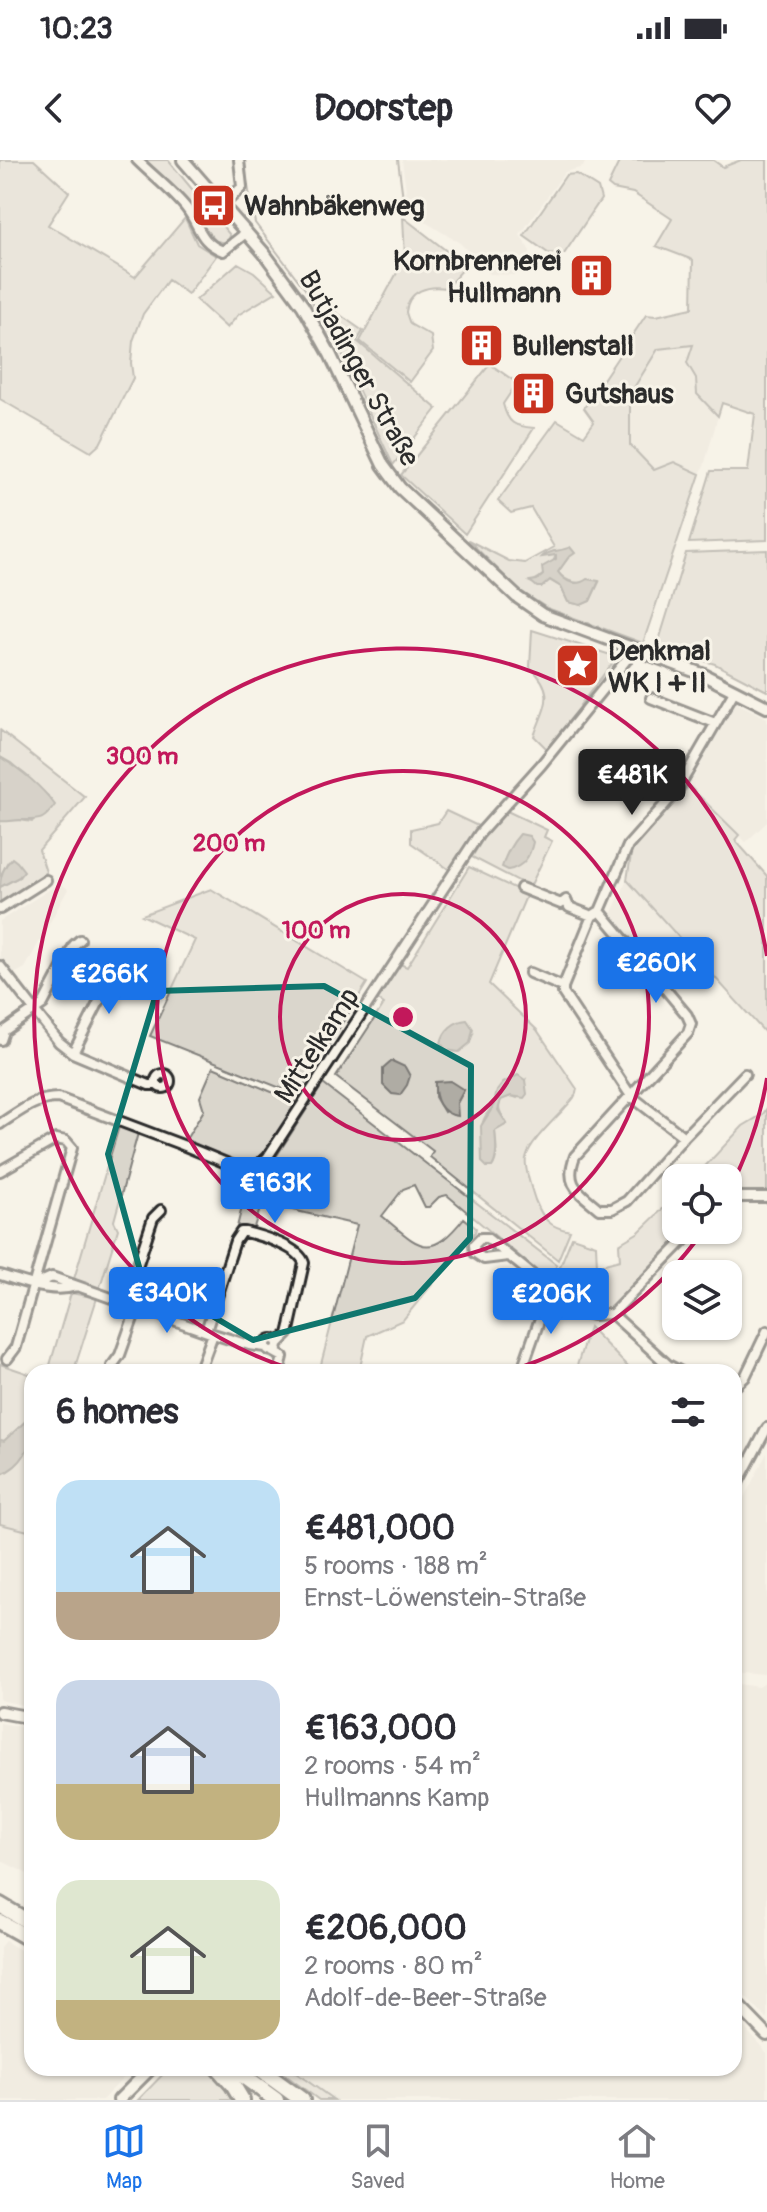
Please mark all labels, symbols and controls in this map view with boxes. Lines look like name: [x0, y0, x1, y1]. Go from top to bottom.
text: 10:23: [40, 10, 113, 47]
icon: back: [32, 86, 76, 130]
text: Doorstep: [314, 86, 453, 131]
icon: heart: [691, 86, 735, 130]
bus stop icon: Wahnbäkenweg: [189, 181, 237, 229]
place label: Wahnbäkenweg: [244, 189, 425, 224]
place label: Kornbrennerei Hullmann: [393, 244, 561, 311]
building icon: Kornbrennerei Hullmann: [568, 252, 616, 300]
street label: Butjadinger Straße: [290, 265, 427, 473]
building icon: Bullenstall: [457, 321, 505, 369]
place label: Bullenstall: [512, 329, 634, 364]
building icon: Gutshaus: [510, 369, 558, 417]
place label: Gutshaus: [565, 377, 674, 412]
place label: Denkmal WK I + II: [608, 634, 711, 701]
place icon: Denkmal WK I + II: [553, 642, 601, 690]
text: 300 m: [106, 742, 178, 771]
pin: €481K: [576, 749, 688, 817]
text: €481K: [596, 759, 668, 791]
text: 200 m: [193, 829, 265, 858]
text: 100 m: [282, 916, 350, 945]
pin: €260K: [600, 937, 712, 1005]
text: €260K: [616, 947, 696, 979]
pin: €266K: [53, 948, 165, 1016]
text: €266K: [70, 958, 148, 990]
street label: Mittelkamp: [267, 981, 368, 1110]
centre of rings: [389, 1003, 417, 1031]
pin: €163K: [219, 1157, 331, 1225]
map controls: [662, 1164, 742, 1340]
button: locate: [662, 1164, 742, 1244]
text: €163K: [239, 1167, 311, 1199]
button: layers: [662, 1260, 742, 1340]
pin: €340K: [111, 1267, 223, 1335]
pin: €206K: [495, 1268, 607, 1336]
text: €340K: [127, 1277, 207, 1309]
text: €206K: [511, 1278, 591, 1310]
icon: filters: [666, 1390, 710, 1434]
text: 6 homes: [56, 1391, 179, 1434]
text: €481,000: [304, 1507, 455, 1550]
icon: home: [120, 1512, 216, 1608]
text: 5 rooms · 188 m²: [304, 1550, 488, 1582]
text: Ernst-Löwenstein-Straße: [304, 1582, 586, 1614]
text: €163,000: [304, 1707, 457, 1750]
icon: home: [120, 1712, 216, 1808]
text: 2 rooms · 54 m²: [304, 1750, 481, 1782]
text: Hullmanns Kamp: [304, 1782, 490, 1814]
text: €206,000: [304, 1907, 467, 1950]
icon: home: [120, 1912, 216, 2008]
text: 2 rooms · 80 m²: [304, 1950, 483, 1982]
text: Adolf-de-Beer-Straße: [304, 1982, 546, 2014]
tab: Map: [102, 2119, 146, 2195]
tab: Saved: [350, 2119, 405, 2195]
tab: Home: [609, 2119, 665, 2195]

